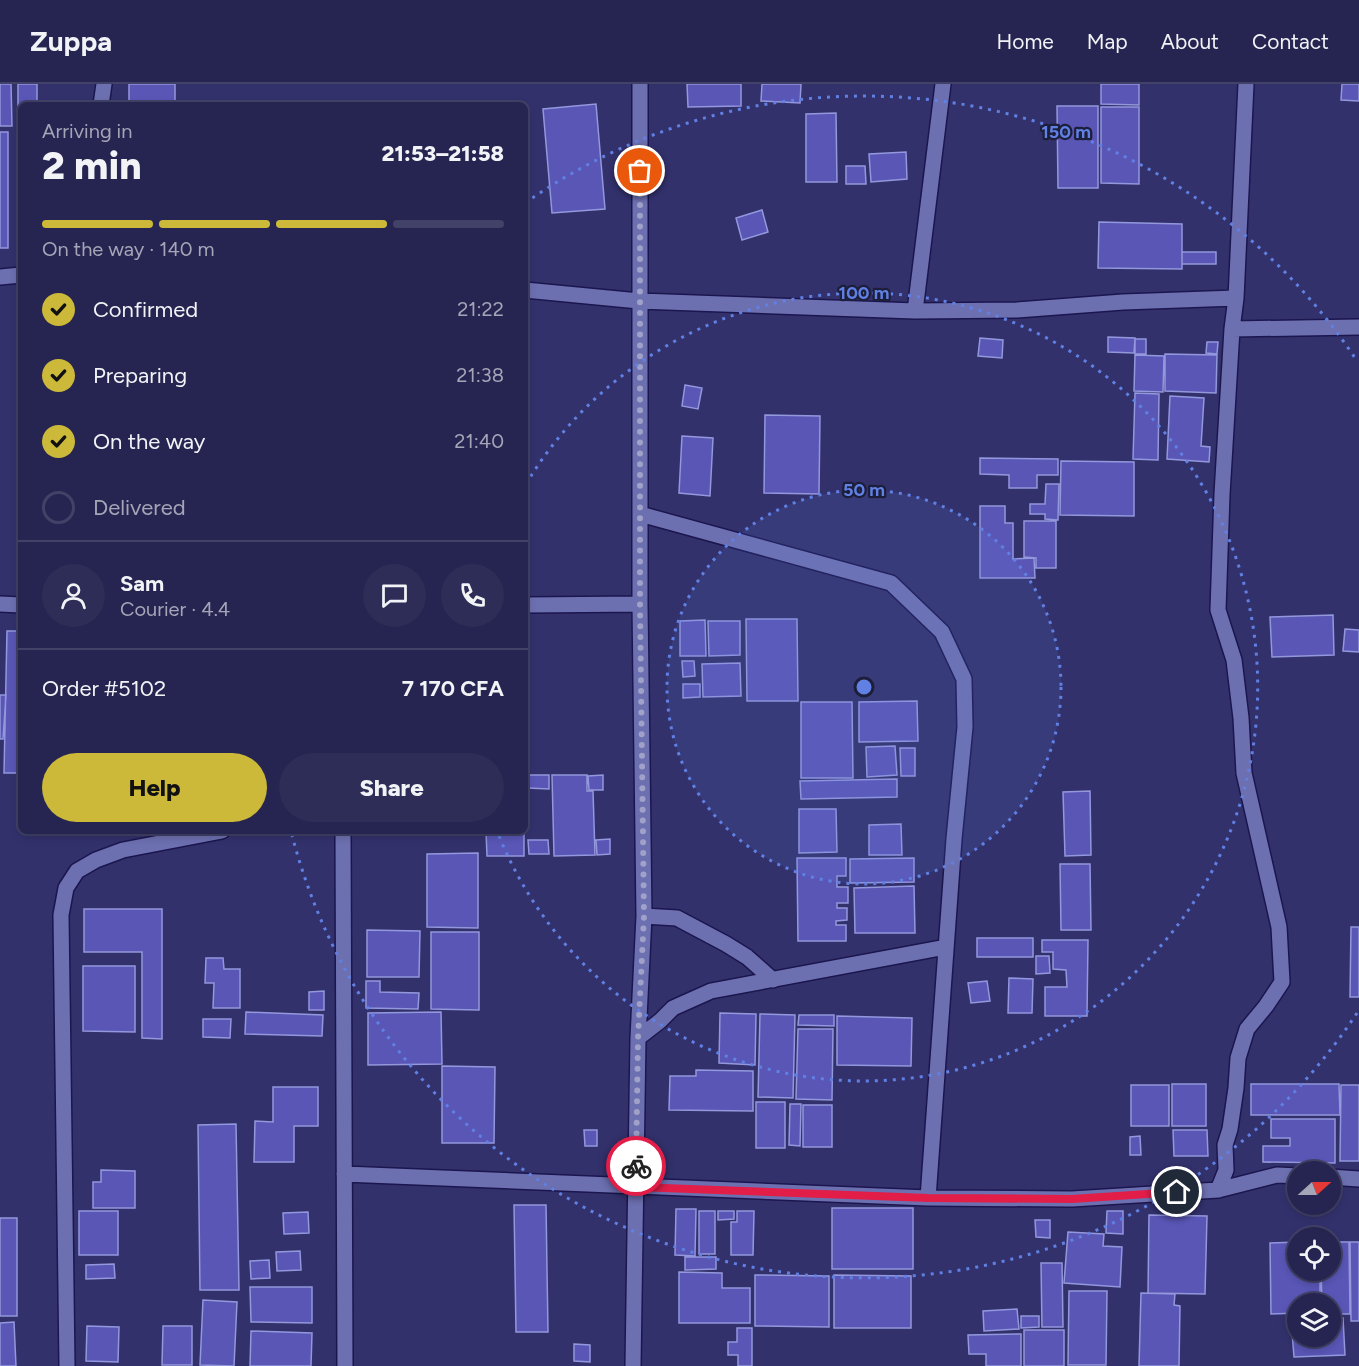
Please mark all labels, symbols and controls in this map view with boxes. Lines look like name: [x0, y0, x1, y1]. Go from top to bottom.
text: Zuppa: [30, 24, 112, 58]
text: Home: [997, 29, 1054, 54]
text: Map: [1087, 29, 1128, 54]
text: About: [1161, 29, 1219, 54]
text: Contact: [1252, 29, 1329, 54]
text: Arriving in: [42, 119, 132, 143]
text: 150 m: [1041, 121, 1091, 143]
text: 21:53–21:58: [382, 140, 504, 167]
text: 2 min: [42, 142, 142, 189]
pin: [614, 145, 665, 196]
icon: bag: [623, 154, 656, 187]
text: On the way · 140 m: [42, 237, 215, 261]
text: 100 m: [839, 282, 889, 304]
icon: check: [42, 293, 75, 326]
text: Confirmed: [93, 296, 198, 323]
text: 21:22: [457, 297, 504, 321]
icon: check: [42, 359, 75, 392]
text: Preparing: [93, 362, 187, 389]
text: 21:38: [456, 363, 504, 387]
icon: check: [42, 425, 75, 458]
text: On the way: [93, 428, 205, 455]
text: 21:40: [454, 429, 504, 453]
text: 50 m: [843, 479, 885, 501]
text: Delivered: [93, 494, 186, 521]
button: person: [42, 564, 105, 627]
button: chat: [363, 564, 426, 627]
button: phone: [441, 564, 504, 627]
text: Sam: [120, 570, 164, 597]
text: Courier · 4.4: [120, 597, 230, 621]
text: Order #5102: [42, 675, 166, 702]
text: 7 170 CFA: [402, 675, 504, 702]
centre of rings: [854, 677, 874, 697]
button: Help: [42, 753, 267, 822]
button: Share: [279, 753, 504, 822]
courier: [606, 1136, 666, 1196]
icon: bike: [620, 1150, 653, 1183]
north arrow: [1287, 1161, 1341, 1215]
map controls: [1287, 1161, 1341, 1347]
pin: [1151, 1166, 1202, 1217]
icon: home: [1160, 1175, 1193, 1208]
button: locate: [1287, 1227, 1341, 1281]
button: layers: [1287, 1293, 1341, 1347]

